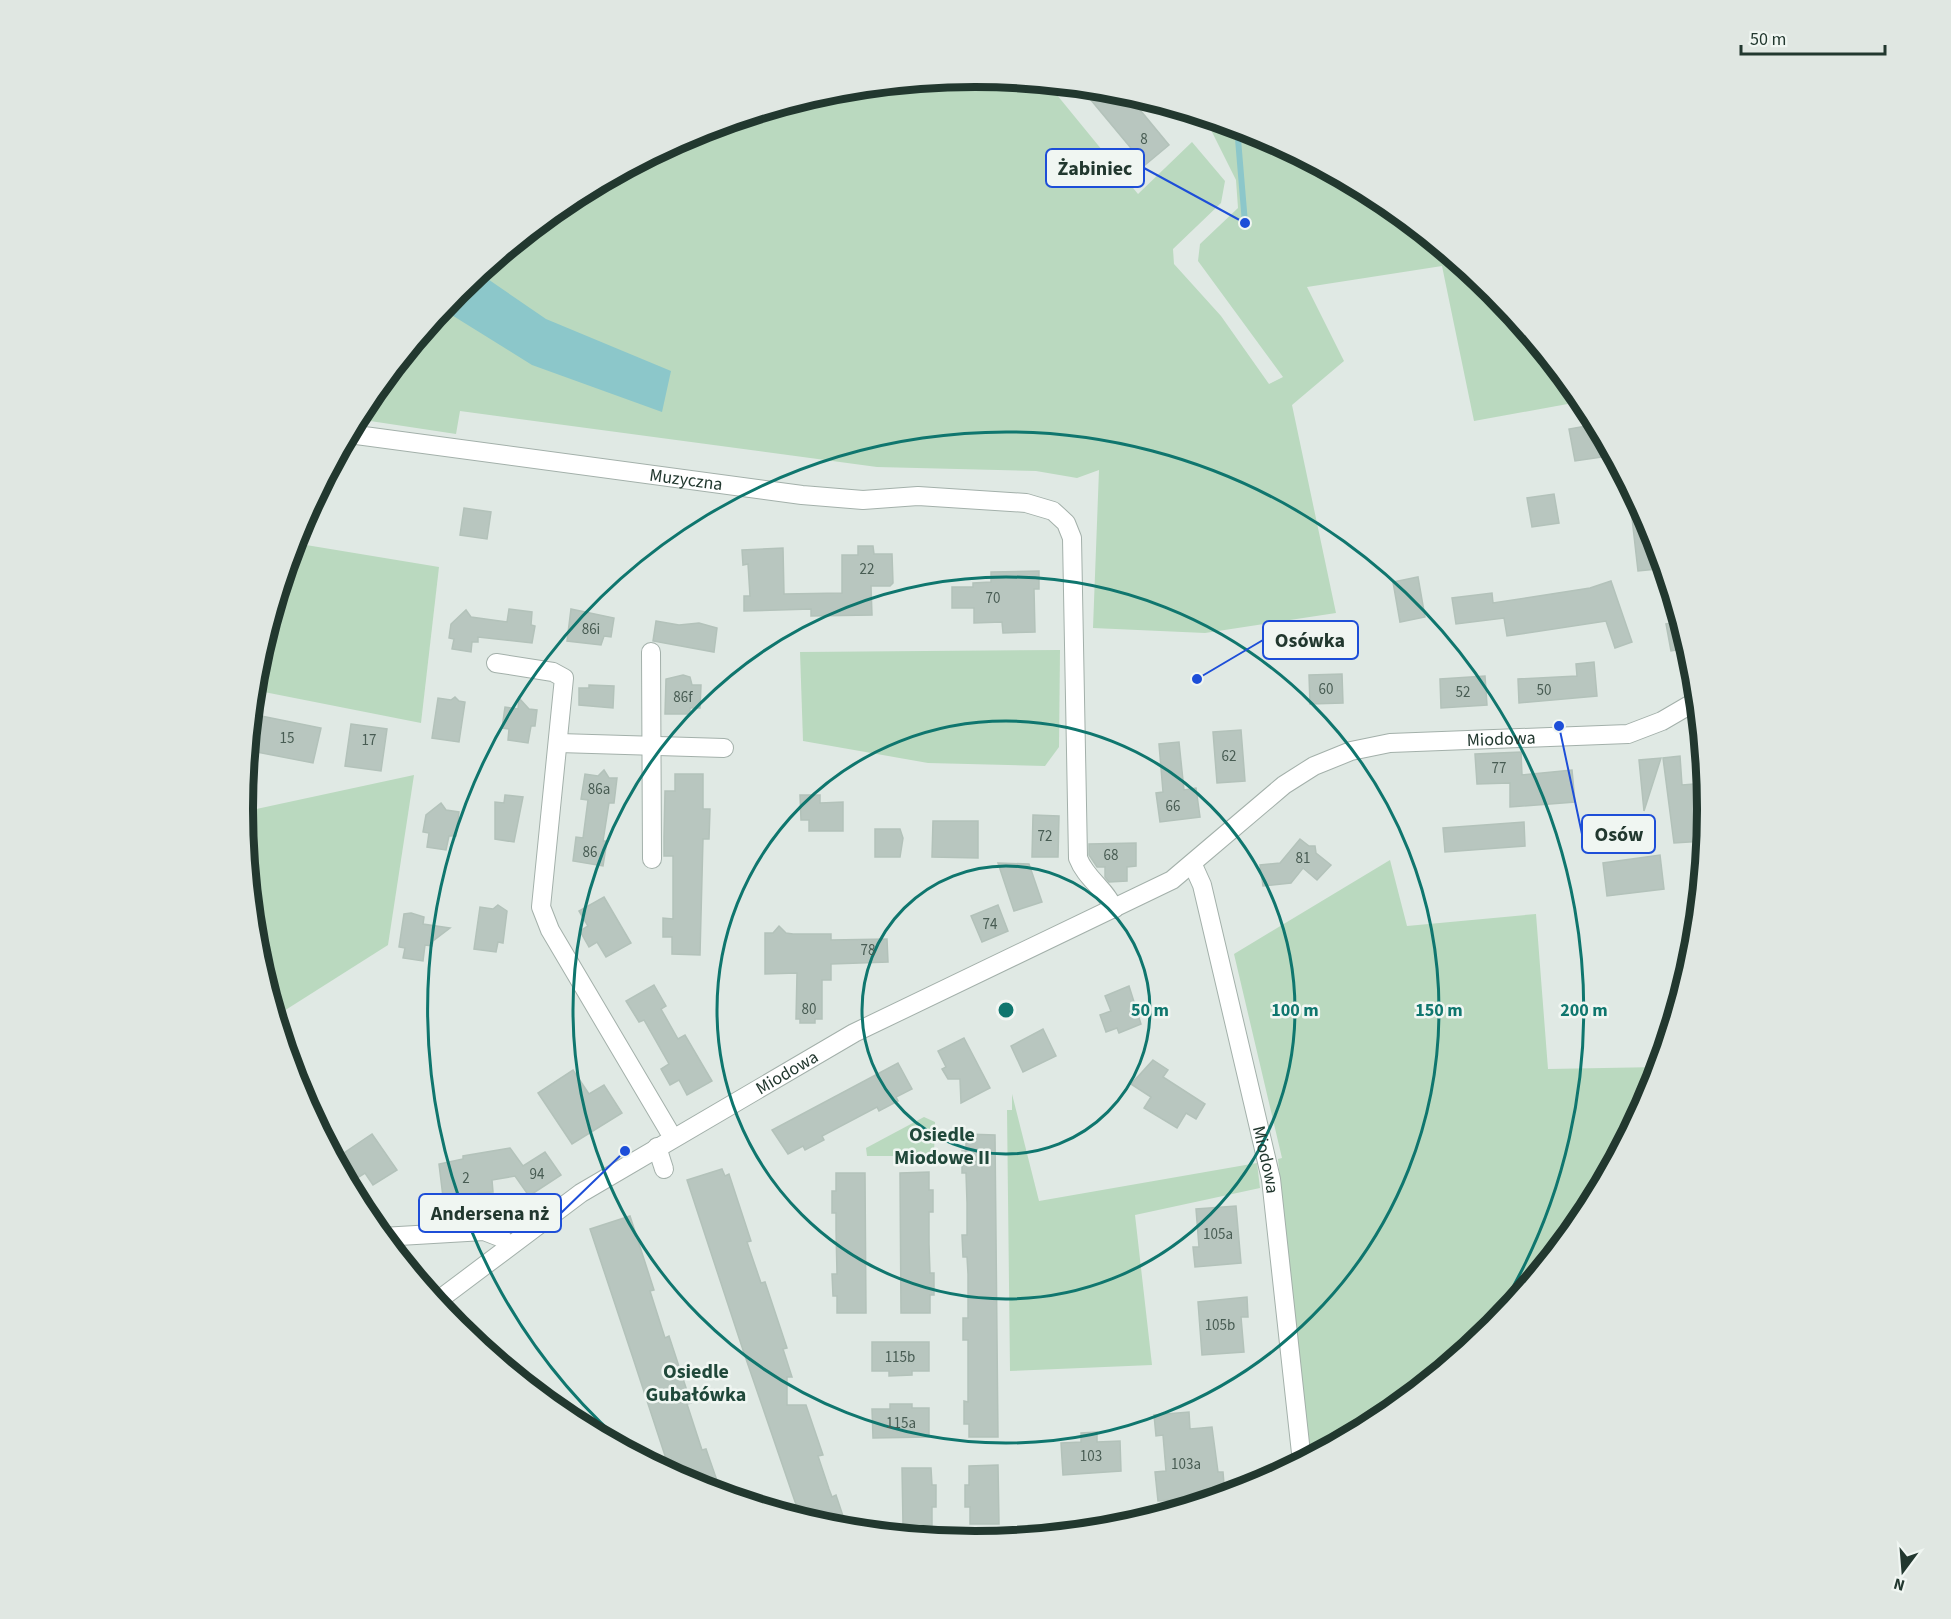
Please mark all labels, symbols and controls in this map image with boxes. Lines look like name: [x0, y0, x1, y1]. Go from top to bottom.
scale bar: [1741, 18, 1885, 56]
text: 50 m: [1750, 27, 1786, 52]
house number: 8: [1140, 129, 1148, 150]
callout: Żabiniec: [1046, 149, 1144, 187]
text: Żabiniec: [1058, 155, 1132, 183]
street label: Muzyczna: [648, 462, 724, 497]
house number: 22: [860, 559, 874, 580]
house number: 70: [986, 588, 1000, 609]
house number: 86i: [582, 619, 600, 640]
callout: Osówka: [1263, 621, 1358, 659]
text: Osówka: [1275, 627, 1345, 655]
house number: 60: [1319, 679, 1333, 700]
house number: 50: [1537, 680, 1551, 701]
house number: 52: [1456, 682, 1470, 703]
house number: 86f: [673, 687, 693, 708]
street label: Miodowa: [1466, 725, 1536, 753]
house number: 15: [280, 728, 294, 749]
house number: 17: [362, 730, 376, 751]
house number: 62: [1222, 746, 1236, 767]
house number: 77: [1492, 758, 1506, 779]
house number: 86a: [588, 779, 610, 800]
house number: 66: [1166, 796, 1180, 817]
callout: Osów: [1582, 815, 1655, 853]
text: Osów: [1595, 821, 1644, 849]
house number: 72: [1038, 826, 1052, 847]
house number: 86: [583, 842, 597, 863]
house number: 68: [1104, 845, 1118, 866]
house number: 81: [1296, 848, 1310, 869]
house number: 74: [983, 914, 998, 935]
house number: 78: [861, 940, 875, 961]
text: 50 m: [1131, 998, 1169, 1023]
text: 100 m: [1271, 998, 1319, 1023]
text: 150 m: [1415, 998, 1463, 1023]
text: 200 m: [1560, 998, 1608, 1023]
house number: 80: [802, 999, 816, 1020]
centre of rings: [996, 1000, 1016, 1020]
street label: Miodowa: [751, 1044, 823, 1101]
district label: Osiedle Miodowe II: [894, 1121, 990, 1172]
street label: Miodowa: [1246, 1123, 1285, 1195]
house number: 94: [530, 1164, 545, 1185]
house number: 2: [462, 1168, 470, 1189]
callout: Andersena nż: [419, 1194, 561, 1232]
text: Andersena nż: [430, 1200, 549, 1228]
house number: 105a: [1203, 1224, 1233, 1245]
house number: 105b: [1205, 1315, 1235, 1336]
house number: 115b: [885, 1347, 915, 1368]
district label: Osiedle Gubałówka: [646, 1358, 746, 1409]
house number: 115a: [886, 1413, 916, 1434]
house number: 103: [1080, 1446, 1102, 1467]
house number: 103a: [1171, 1454, 1201, 1475]
north arrow: [1873, 1541, 1933, 1601]
text: N: [1891, 1572, 1907, 1596]

